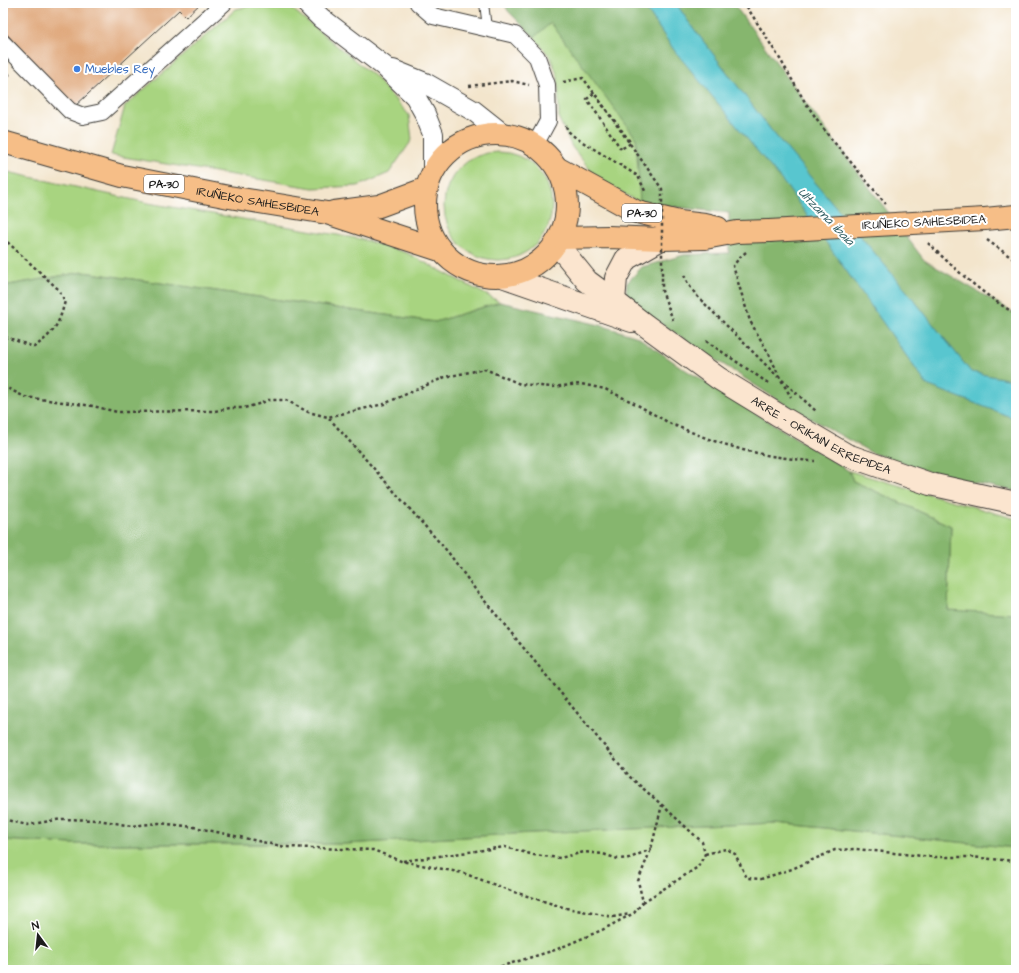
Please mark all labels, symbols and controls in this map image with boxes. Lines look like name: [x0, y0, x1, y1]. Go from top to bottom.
place label: Muebles Rey: [85, 61, 156, 79]
marker: Muebles Rey: [72, 64, 82, 74]
road number: PA-30: [144, 175, 184, 193]
street label: IRUÑEKO SAIHESBIDEA: [195, 183, 321, 221]
water label: Ultzama ibaia: [794, 184, 859, 251]
road number: PA-30: [622, 204, 662, 222]
street label: IRUÑEKO SAIHESBIDEA: [862, 210, 987, 234]
street label: ARRE - ORIKAIN ERREPIDEA: [748, 392, 894, 479]
north arrow: [18, 915, 58, 955]
text: N: [30, 918, 41, 934]

